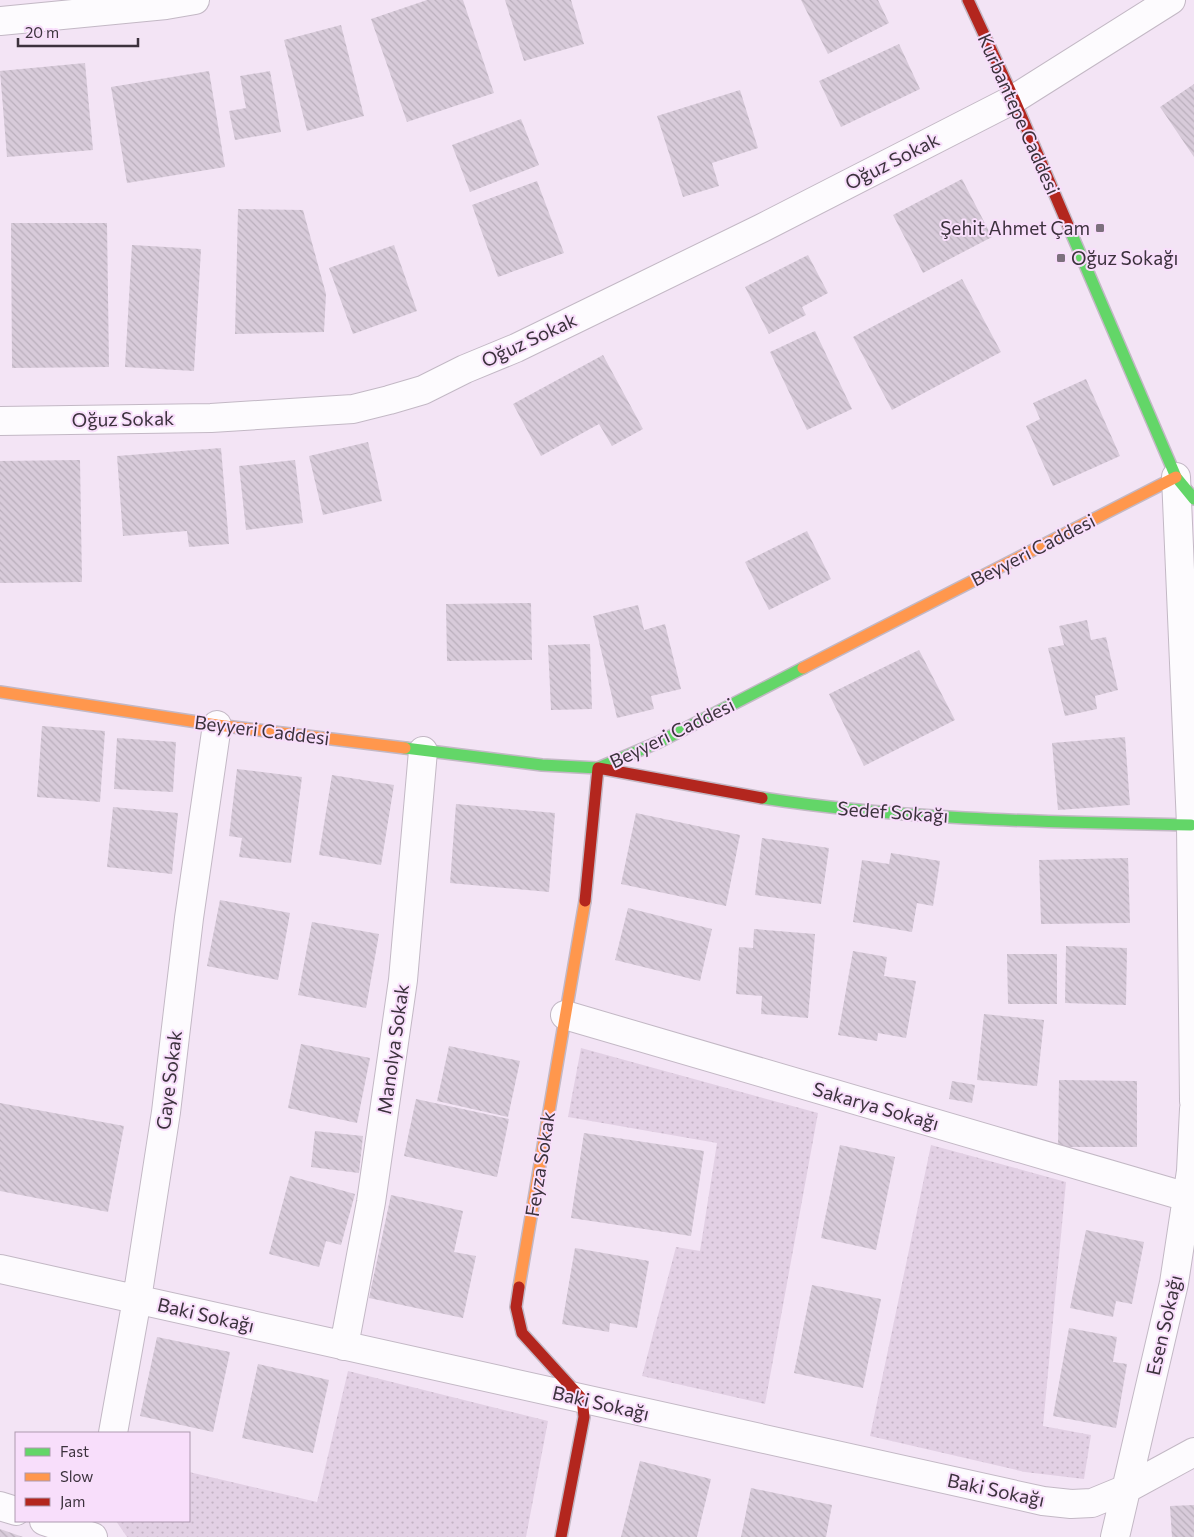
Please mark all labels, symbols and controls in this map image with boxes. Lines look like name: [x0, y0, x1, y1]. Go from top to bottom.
scale bar: [18, 15, 138, 47]
text: 20 m: [25, 23, 59, 41]
street label: Kurbantepe Caddesi: [974, 30, 1065, 198]
street label: Oğuz Sokak: [841, 127, 943, 194]
place label: Şehit Ahmet Çam: [940, 216, 1090, 239]
marker: Şehit Ahmet Çam: [1094, 222, 1106, 234]
place label: Oğuz Sokağı: [1071, 246, 1178, 269]
marker: Oğuz Sokağı: [1055, 252, 1067, 264]
street label: Oğuz Sokak: [477, 307, 580, 372]
street label: Oğuz Sokak: [72, 406, 174, 431]
street label: Beyyeri Caddesi: [967, 508, 1099, 591]
street label: Beyyeri Caddesi: [606, 692, 738, 773]
street label: Beyyeri Caddesi: [193, 710, 331, 749]
street label: Sedef Sokağı: [837, 796, 949, 827]
street label: Manolya Sokak: [372, 982, 413, 1116]
street label: Gaye Sokak: [151, 1029, 186, 1131]
street label: Sakarya Sokağı: [810, 1077, 942, 1134]
street label: Feyza Sokak: [520, 1110, 559, 1218]
street label: Esen Sokağı: [1141, 1272, 1186, 1377]
street label: Baki Sokağı: [155, 1292, 257, 1337]
street label: Baki Sokağı: [550, 1380, 652, 1425]
legend: [15, 1432, 190, 1522]
text: Fast: [60, 1442, 89, 1460]
text: Slow: [60, 1467, 93, 1485]
street label: Baki Sokağı: [945, 1468, 1047, 1511]
text: Jam: [60, 1492, 85, 1510]

